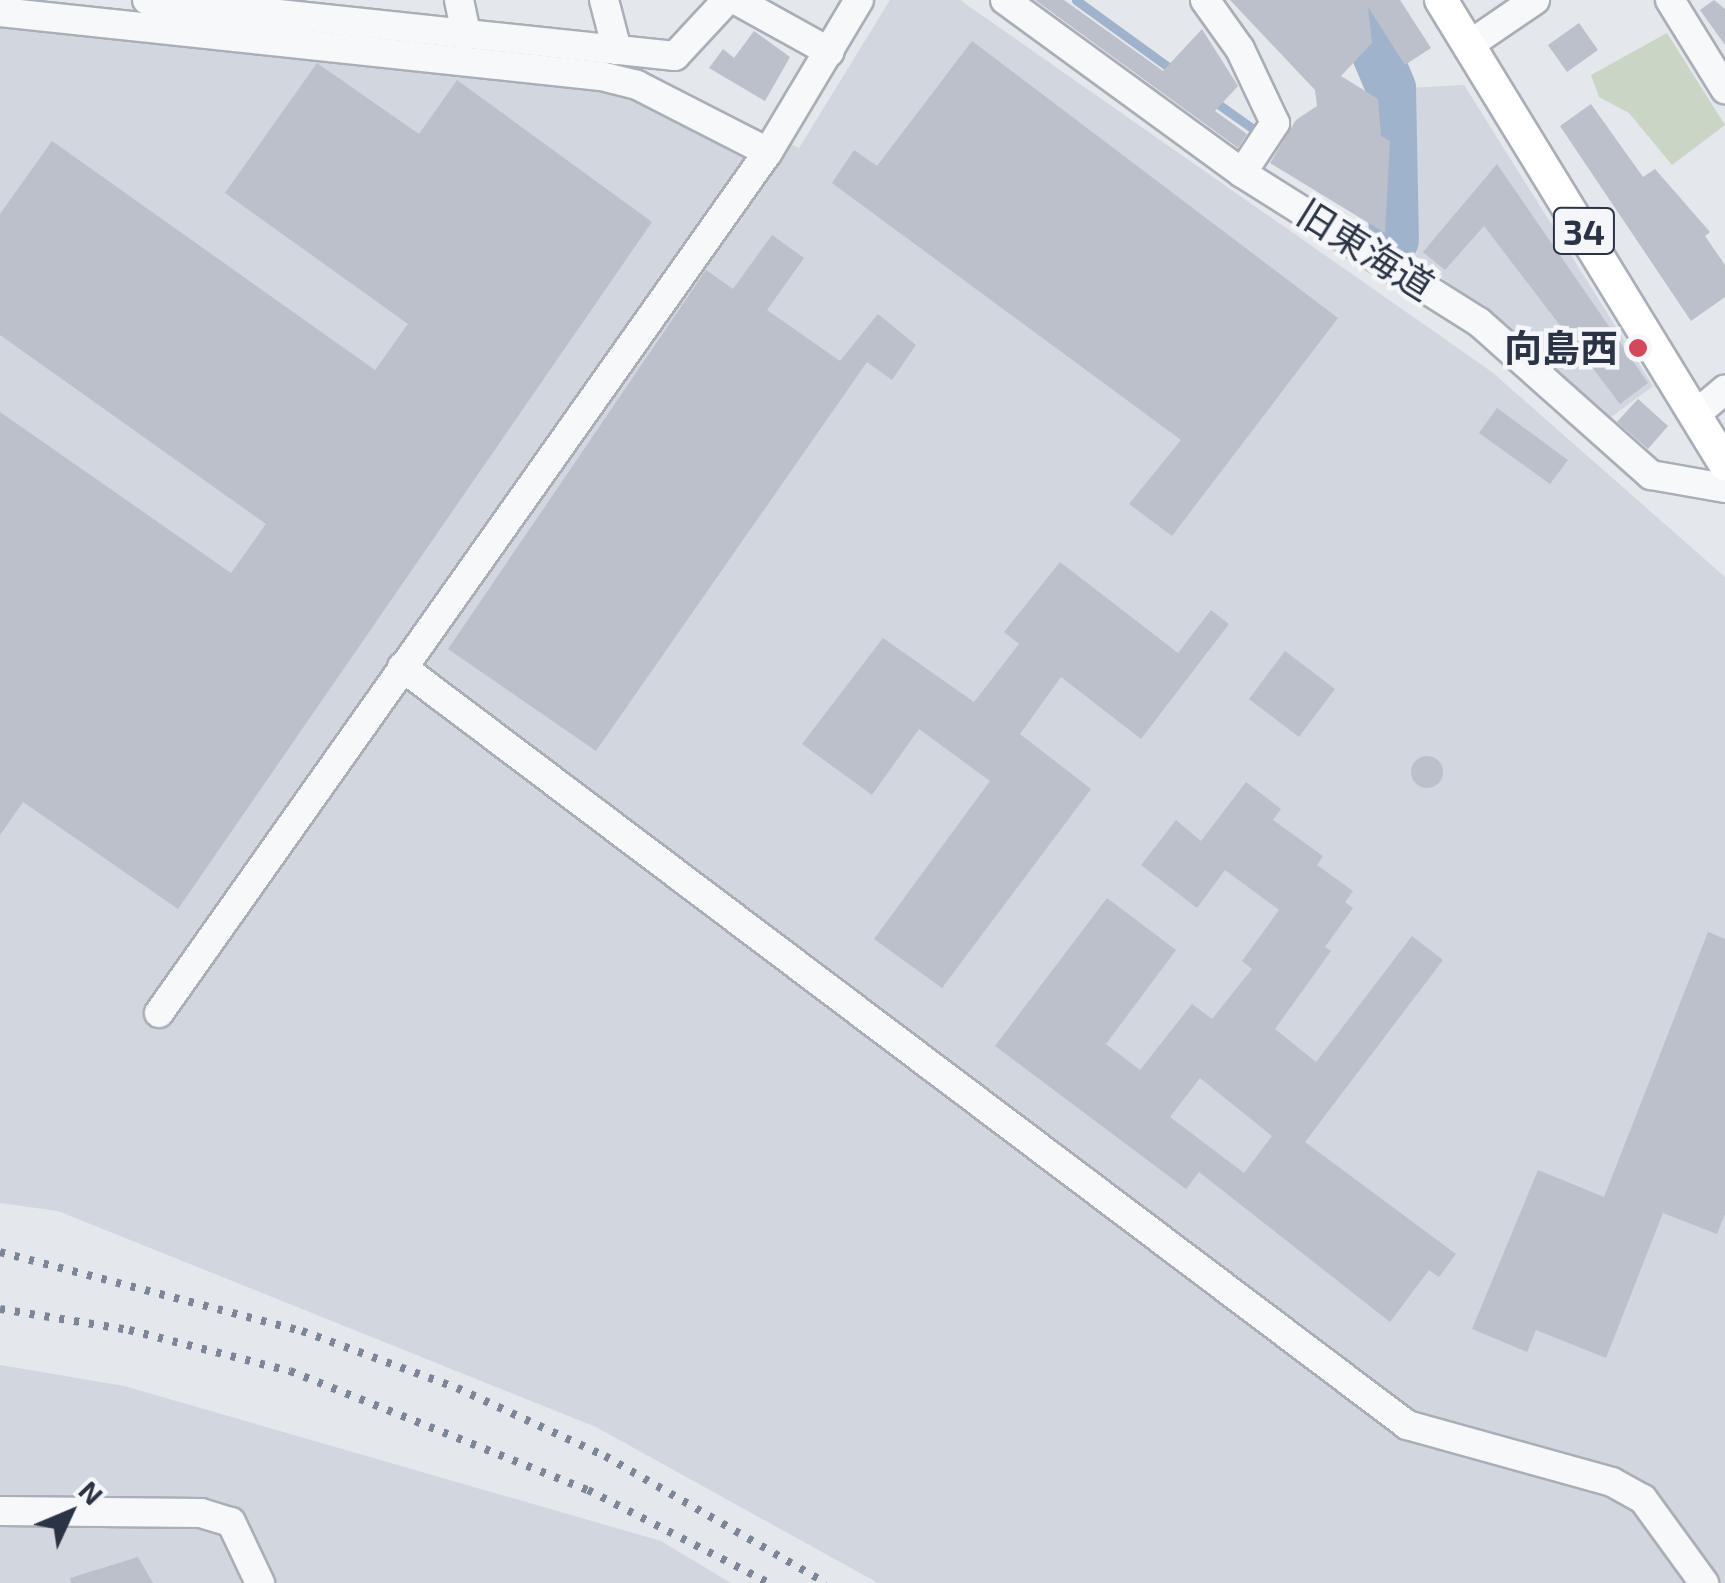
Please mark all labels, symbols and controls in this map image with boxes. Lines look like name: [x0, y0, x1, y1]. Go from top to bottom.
street label: 旧東海道: [1289, 189, 1443, 309]
road number: 34: [1552, 201, 1616, 261]
place label: 向島西: [1504, 325, 1618, 371]
marker: 向島西: [1627, 337, 1649, 359]
north arrow: [20, 1463, 120, 1563]
text: N: [72, 1473, 111, 1511]

